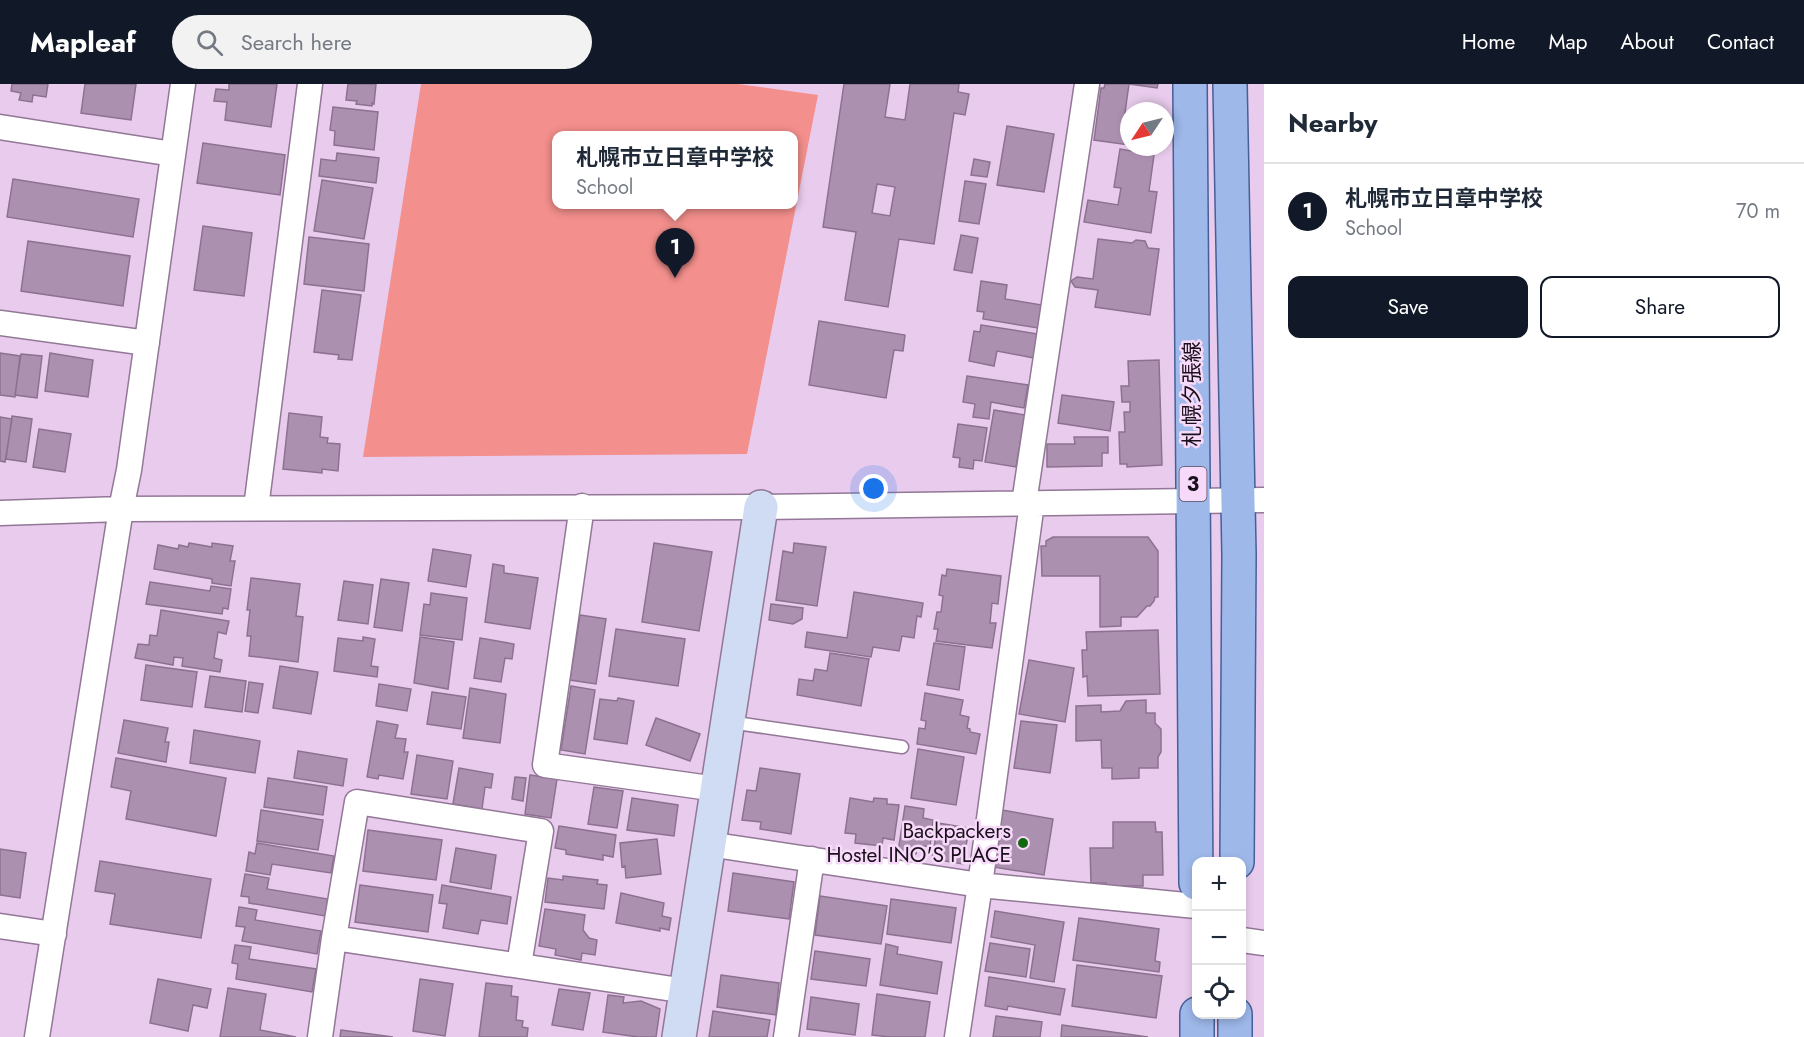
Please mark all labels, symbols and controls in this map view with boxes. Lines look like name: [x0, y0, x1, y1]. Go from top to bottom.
search box: [172, 15, 592, 69]
text: Mapleaf: [30, 22, 136, 63]
icon: search: [193, 26, 226, 59]
text: Search here: [241, 26, 352, 58]
text: Home: [1462, 27, 1515, 57]
text: Map: [1548, 27, 1588, 57]
text: About: [1621, 27, 1674, 57]
text: Contact: [1707, 27, 1774, 57]
north arrow: [1120, 102, 1174, 156]
text: Nearby: [1288, 104, 1377, 142]
popup: [552, 131, 798, 209]
text: 札幌市立日章中学校: [576, 141, 774, 173]
text: School: [576, 173, 633, 202]
text: 札幌市立日章中学校: [1345, 182, 1543, 214]
text: 1: [1302, 197, 1313, 226]
text: 70 m: [1736, 197, 1780, 226]
text: School: [1345, 214, 1402, 243]
pin: 1: [656, 228, 694, 278]
button: Save: [1288, 276, 1528, 338]
button: Share: [1540, 276, 1780, 338]
street label: 札幌夕張線: [1177, 342, 1207, 447]
road number: 3: [1180, 467, 1206, 501]
your location: [859, 474, 888, 503]
place label: Backpackers Hostel INO'S PLACE: [827, 816, 1011, 870]
marker: Backpackers Hostel INO'S PLACE: [1016, 836, 1030, 850]
map controls: [1192, 857, 1246, 1019]
button: +: [1192, 857, 1246, 911]
button: −: [1192, 911, 1246, 965]
button: locate: [1192, 965, 1246, 1019]

